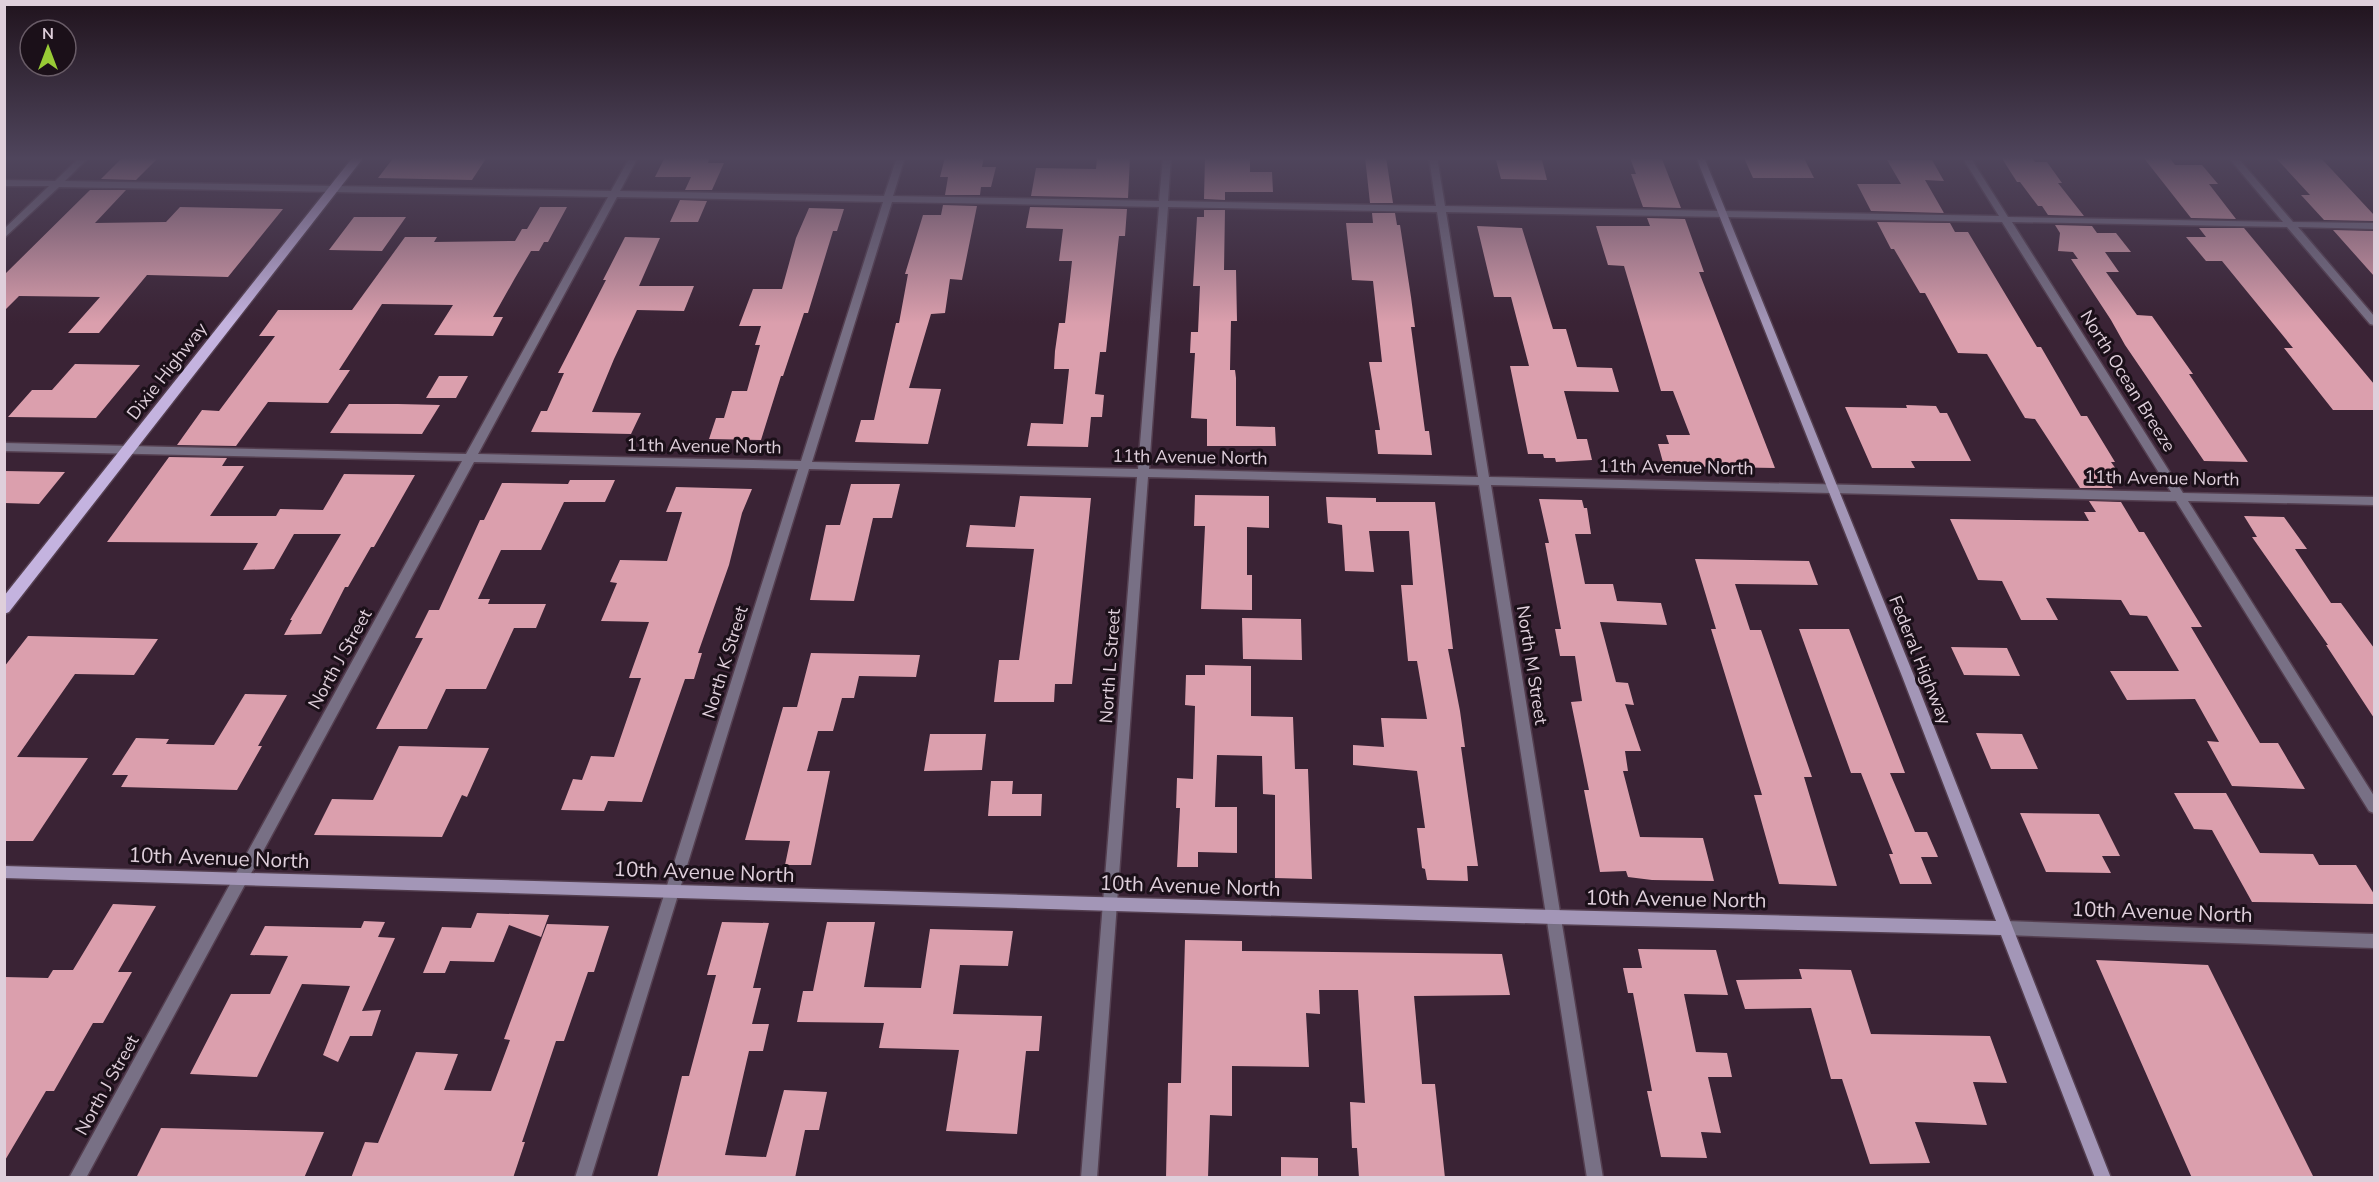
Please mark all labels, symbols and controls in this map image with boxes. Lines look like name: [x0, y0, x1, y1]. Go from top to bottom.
north arrow: [18, 18, 78, 78]
text: N: [42, 23, 54, 45]
street label: North Ocean Breeze: [2075, 306, 2181, 456]
street label: Dixie Highway: [121, 317, 213, 425]
street label: 11th Avenue North: [626, 433, 782, 459]
street label: 11th Avenue North: [1112, 444, 1268, 470]
street label: 11th Avenue North: [1598, 454, 1754, 480]
street label: 11th Avenue North: [2084, 465, 2240, 491]
street label: Federal Highway: [1883, 592, 1957, 729]
street label: North K Street: [697, 602, 754, 721]
street label: North J Street: [303, 604, 378, 713]
street label: North M Street: [1511, 604, 1553, 727]
street label: North L Street: [1094, 607, 1126, 724]
street label: 10th Avenue North: [128, 841, 310, 875]
street label: 10th Avenue North: [613, 855, 795, 889]
street label: 10th Avenue North: [1099, 869, 1281, 903]
street label: 10th Avenue North: [1585, 883, 1767, 915]
street label: 10th Avenue North: [2071, 895, 2253, 929]
street label: North J Street: [70, 1030, 145, 1139]

